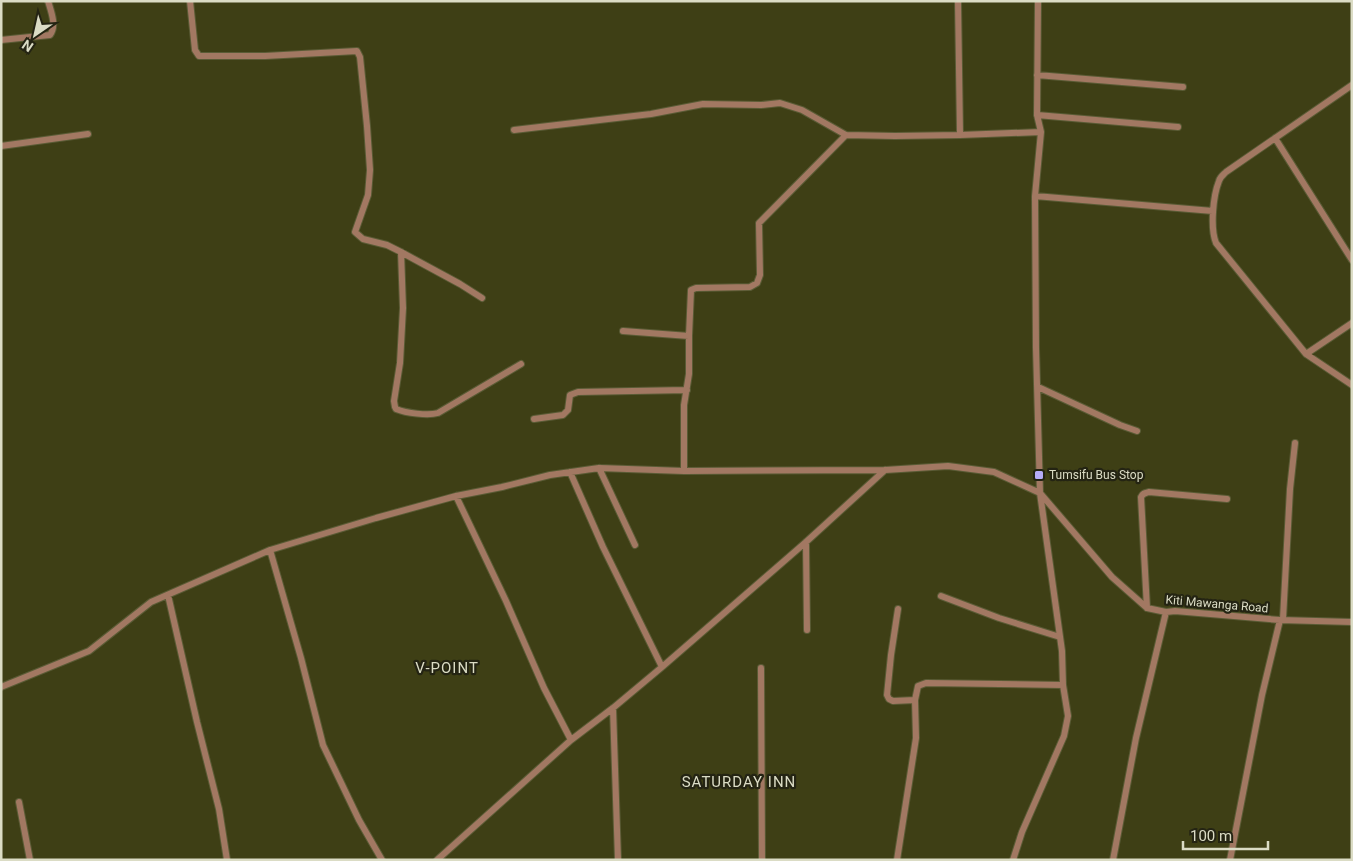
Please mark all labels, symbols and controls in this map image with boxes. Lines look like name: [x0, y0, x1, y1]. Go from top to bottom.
north arrow: [10, 10, 60, 60]
text: N: [19, 36, 36, 55]
place label: Tumsifu Bus Stop: [1049, 468, 1144, 482]
marker: Tumsifu Bus Stop: [1033, 469, 1045, 481]
street label: Kiti Mawanga Road: [1165, 593, 1269, 615]
district label: V-POINT: [415, 659, 479, 677]
district label: SATURDAY INN: [682, 773, 796, 791]
scale bar: [1183, 818, 1268, 850]
text: 100 m: [1190, 827, 1232, 845]

